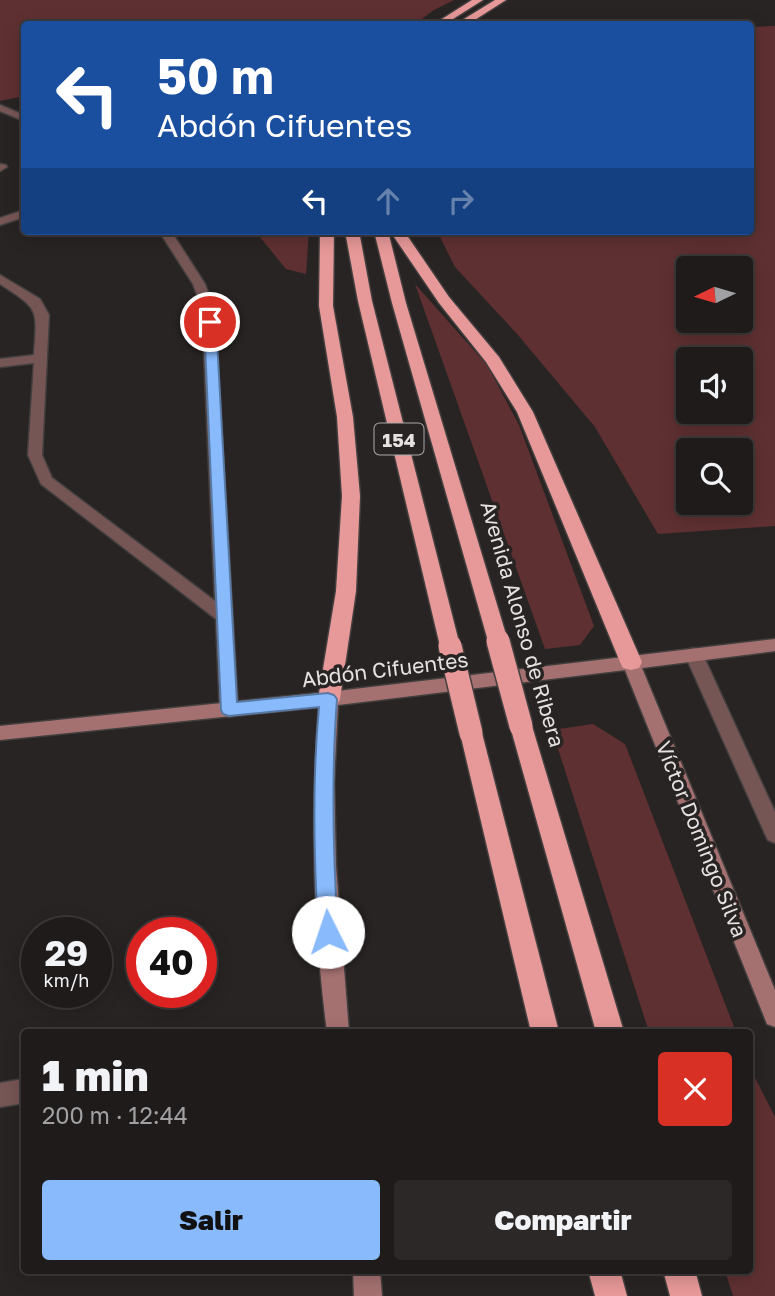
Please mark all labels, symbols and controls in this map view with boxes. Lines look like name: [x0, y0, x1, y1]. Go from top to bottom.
text: 50 m: [157, 46, 274, 105]
icon: left: [42, 49, 133, 140]
text: Abdón Cifuentes: [157, 106, 412, 144]
icon: left: [296, 182, 334, 220]
icon: ahead: [369, 182, 407, 220]
icon: right: [442, 182, 480, 220]
north arrow: [676, 256, 752, 332]
map controls: [676, 256, 753, 515]
pin: [180, 292, 240, 352]
icon: arrive: [191, 303, 229, 341]
button: sound: [676, 347, 753, 424]
road number: 154: [374, 424, 424, 454]
button: search: [676, 438, 753, 515]
street label: Avenida Alonso de Ribera: [475, 498, 571, 750]
street label: Abdón Cifuentes: [300, 646, 470, 692]
street label: Víctor Domingo Silva: [651, 737, 753, 941]
position arrow: [291, 895, 365, 969]
speed limit sign: 40: [126, 917, 217, 1008]
text: 29: [45, 932, 88, 974]
text: km/h: [44, 969, 89, 991]
text: 1 min: [42, 1050, 149, 1100]
button: close: [658, 1052, 732, 1126]
text: 200 m · 12:44: [42, 1101, 188, 1129]
button: Salir: [42, 1180, 380, 1260]
button: Compartir: [394, 1180, 732, 1260]

